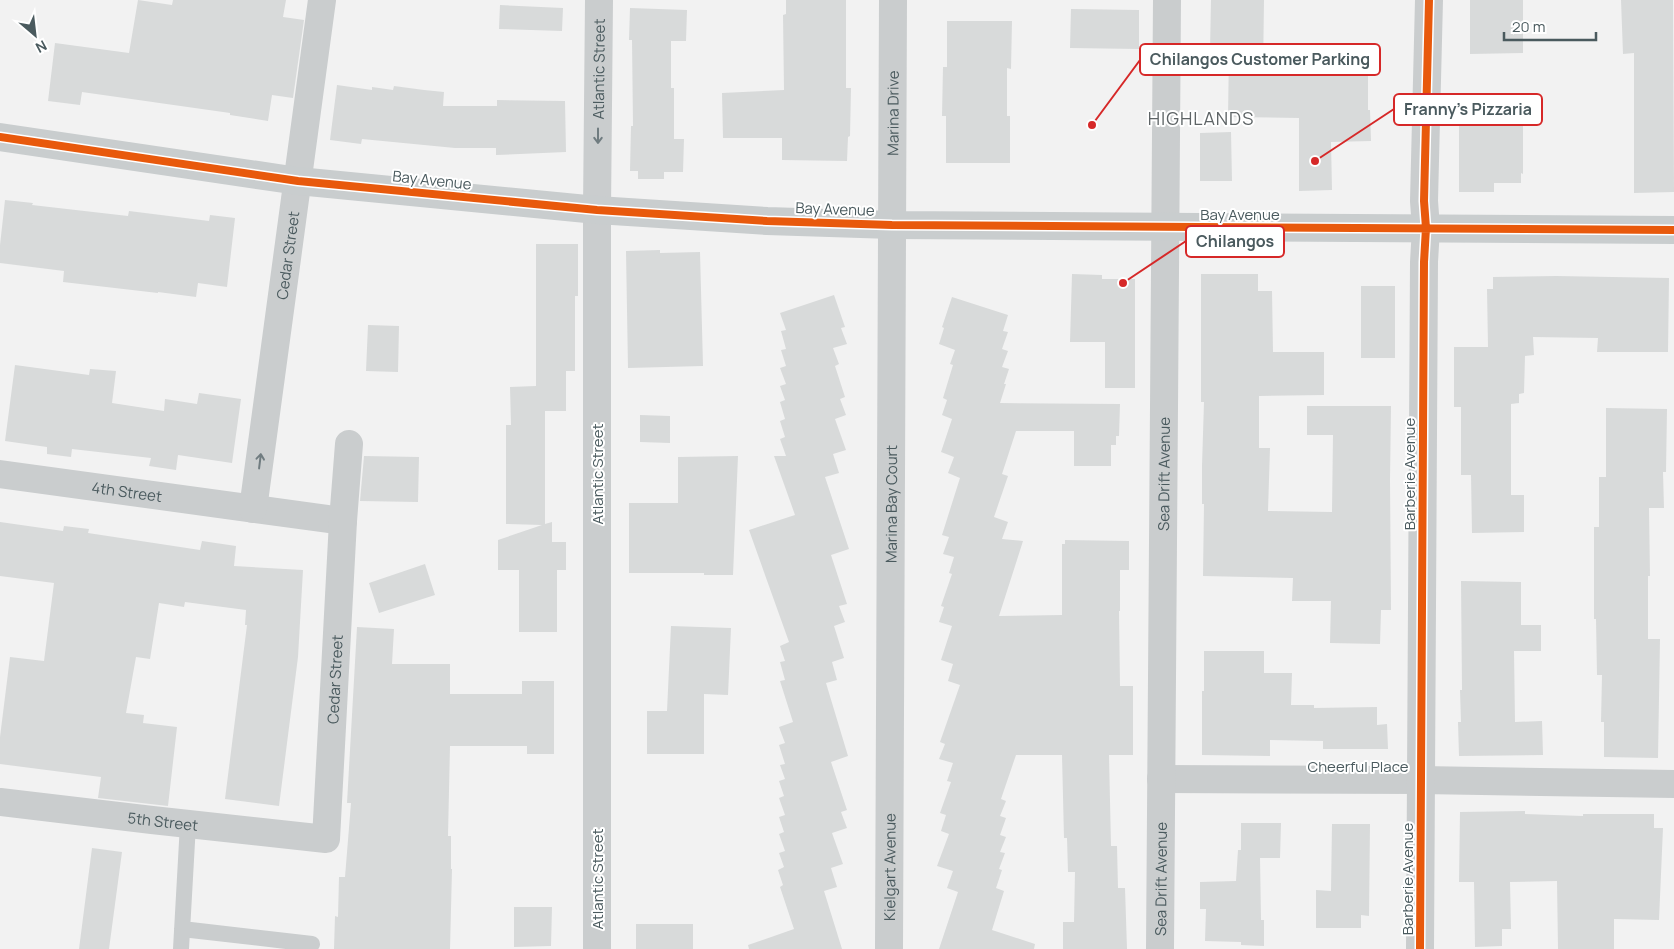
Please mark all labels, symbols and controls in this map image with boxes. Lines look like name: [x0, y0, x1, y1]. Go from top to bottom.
north arrow: [10, 10, 60, 60]
scale bar: [1504, 10, 1596, 42]
text: 20 m: [1512, 16, 1545, 37]
street label: Atlantic Street: [587, 18, 609, 120]
text: N: [32, 36, 50, 58]
callout: Chilangos Customer Parking: [1140, 44, 1380, 75]
text: Chilangos Customer Parking: [1150, 48, 1370, 70]
street label: Marina Drive: [882, 70, 903, 156]
callout: Franny's Pizzaria: [1394, 94, 1542, 125]
text: Franny's Pizzaria: [1404, 98, 1532, 120]
district label: HIGHLANDS: [1148, 106, 1254, 130]
one-way arrow: [593, 128, 603, 144]
street label: Bay Avenue: [391, 165, 473, 195]
street label: Bay Avenue: [795, 197, 875, 221]
street label: Bay Avenue: [1200, 204, 1280, 225]
street label: Cedar Street: [271, 210, 304, 301]
callout: Chilangos: [1186, 226, 1284, 257]
text: Chilangos: [1196, 230, 1274, 252]
street label: Sea Drift Avenue: [1153, 417, 1174, 531]
street label: Barberie Avenue: [1399, 417, 1420, 530]
street label: Atlantic Street: [587, 424, 608, 524]
street label: Marina Bay Court: [880, 445, 902, 563]
one-way arrow: [255, 453, 265, 469]
street label: 4th Street: [90, 476, 163, 507]
street label: Cedar Street: [322, 634, 347, 724]
street label: Cheerful Place: [1307, 756, 1409, 777]
street label: 5th Street: [127, 807, 199, 835]
street label: Kielgart Avenue: [879, 813, 900, 921]
street label: Sea Drift Avenue: [1150, 822, 1171, 936]
street label: Barberie Avenue: [1397, 822, 1418, 935]
street label: Atlantic Street: [587, 829, 608, 929]

